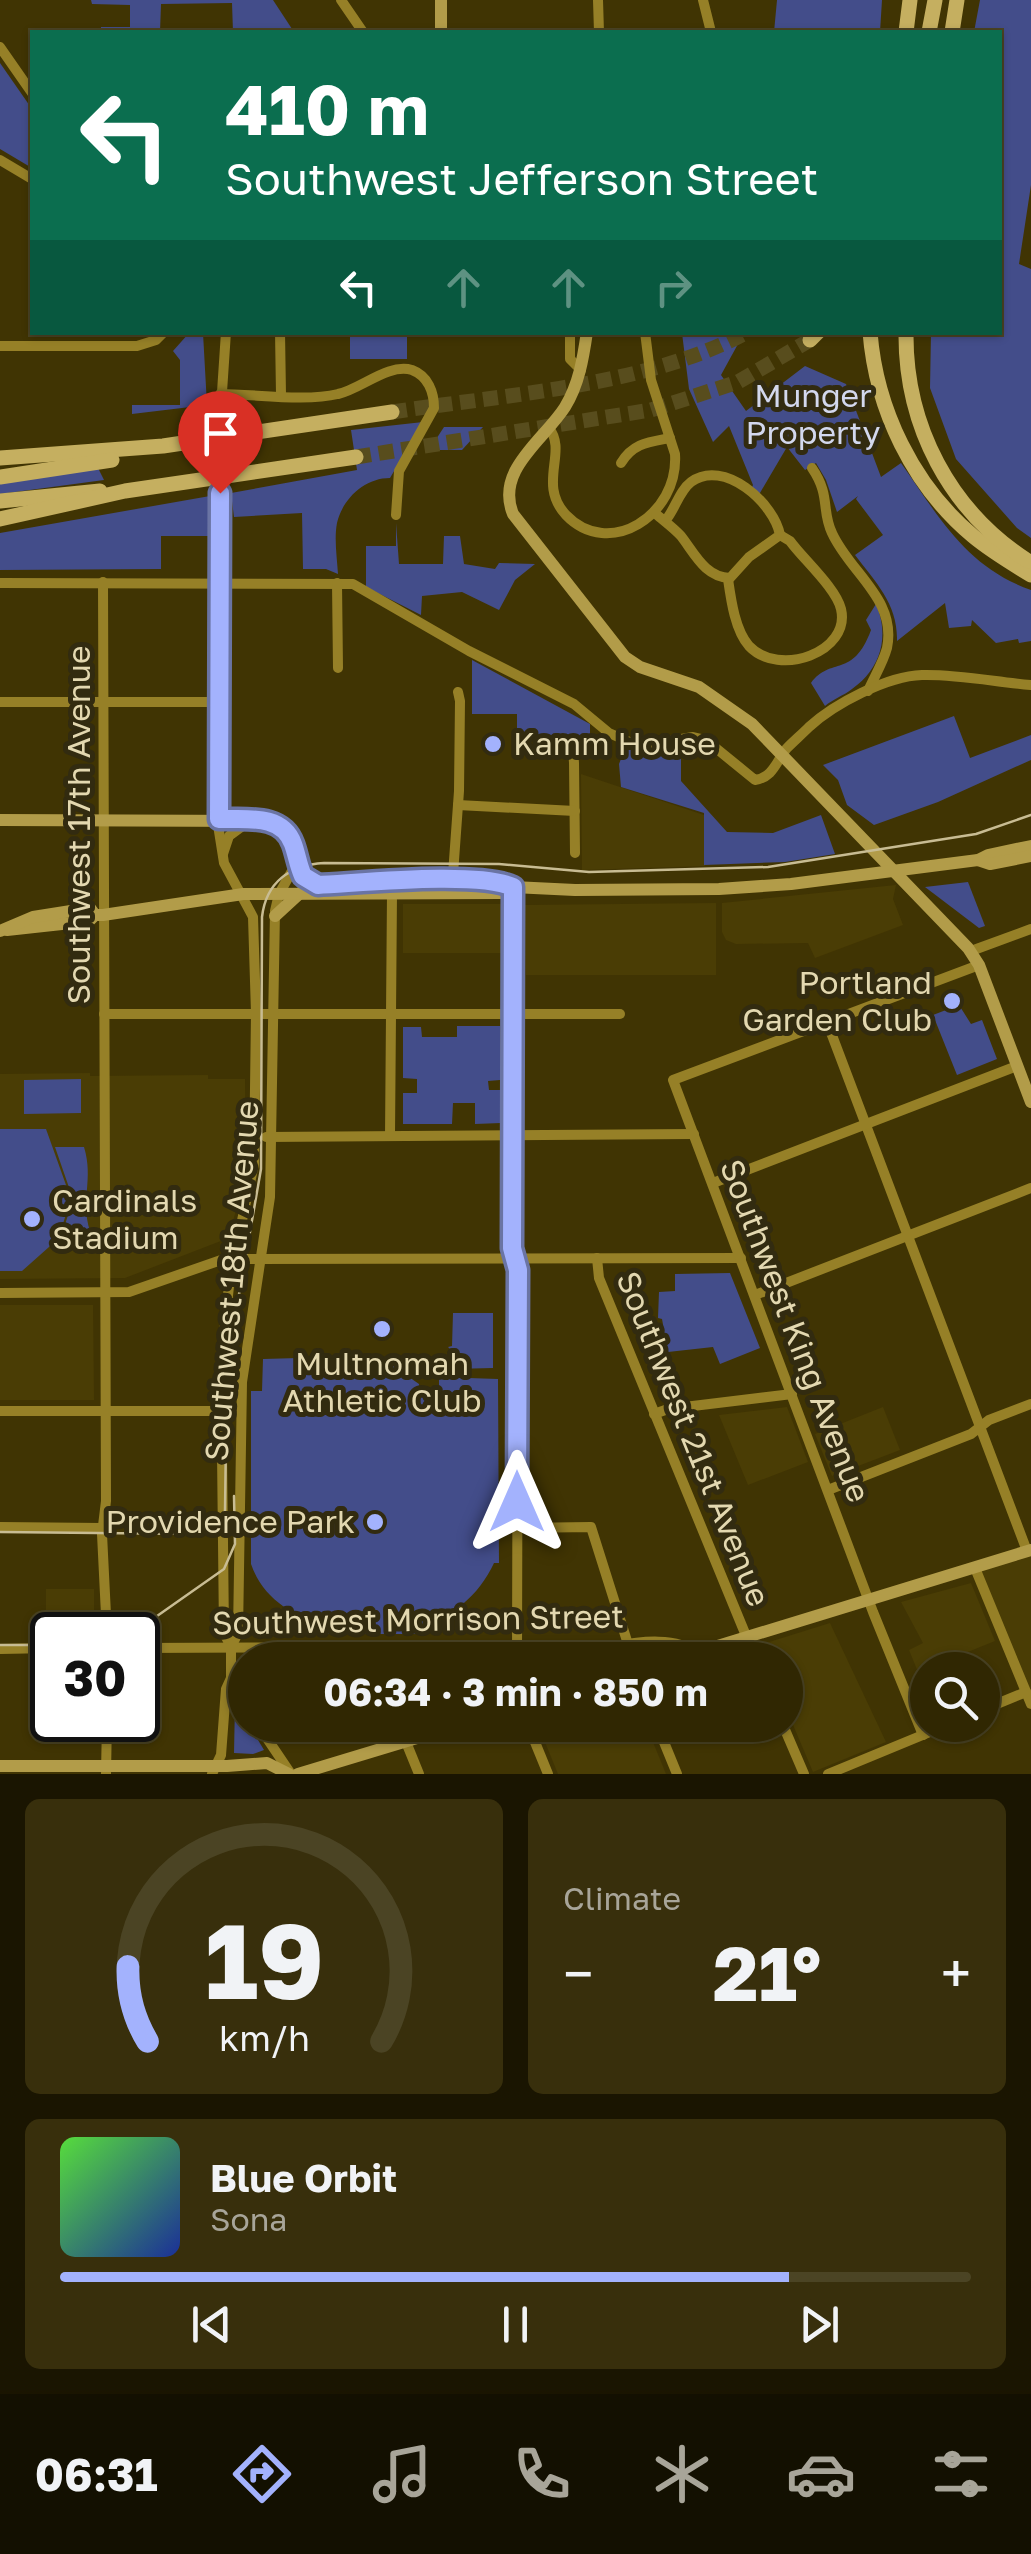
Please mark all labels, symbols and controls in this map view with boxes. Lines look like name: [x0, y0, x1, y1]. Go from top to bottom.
text: 410 m: [225, 66, 429, 150]
icon: left: [60, 70, 190, 200]
text: Southwest Jefferson Street: [225, 151, 819, 205]
icon: left: [331, 260, 386, 315]
icon: ahead: [436, 260, 491, 315]
icon: ahead: [541, 260, 596, 315]
icon: right: [646, 260, 701, 315]
park label: Munger Property: [745, 376, 881, 451]
pin: [178, 391, 263, 494]
icon: arrive: [193, 406, 248, 461]
street label: Southwest 17th Avenue: [59, 645, 97, 1005]
place label: Kamm House: [513, 724, 716, 762]
marker: Kamm House: [482, 733, 504, 755]
place label: Portland Garden Club: [742, 963, 932, 1038]
marker: Portland Garden Club: [941, 990, 963, 1012]
street label: Southwest 18th Avenue: [196, 1099, 266, 1463]
street label: Southwest King Avenue: [713, 1154, 879, 1507]
place label: Cardinals Stadium: [52, 1181, 197, 1256]
marker: Cardinals Stadium: [21, 1208, 43, 1230]
street label: Southwest 21st Avenue: [609, 1266, 779, 1612]
marker: Multnomah Athletic Club: [371, 1318, 393, 1340]
place label: Multnomah Athletic Club: [283, 1344, 481, 1419]
position arrow: [465, 1450, 569, 1554]
place label: Providence Park: [106, 1502, 355, 1540]
marker: Providence Park: [364, 1511, 386, 1533]
street label: Southwest Morrison Street: [212, 1596, 624, 1642]
speed limit sign: 30: [30, 1612, 160, 1742]
map controls: [910, 1652, 1000, 1742]
button: search: [910, 1652, 1000, 1742]
text: 06:34 · 3 min · 850 m: [323, 1669, 708, 1714]
text: Climate: [563, 1879, 681, 1917]
text: 19: [204, 1897, 324, 2022]
text: 21°: [713, 1927, 821, 2018]
text: −: [563, 1940, 593, 2006]
text: +: [941, 1940, 971, 2006]
text: km/h: [219, 2016, 309, 2059]
text: Blue Orbit: [210, 2155, 397, 2200]
text: Sona: [210, 2200, 287, 2238]
icon: previous: [184, 2297, 239, 2352]
icon: pause: [488, 2297, 543, 2352]
icon: next: [792, 2297, 847, 2352]
icon: directions: [227, 2439, 297, 2509]
icon: music: [367, 2439, 437, 2509]
icon: phone: [507, 2439, 577, 2509]
icon: climate: [647, 2439, 717, 2509]
icon: car: [786, 2439, 856, 2509]
icon: filters: [926, 2439, 996, 2509]
text: 06:31: [35, 2447, 158, 2501]

